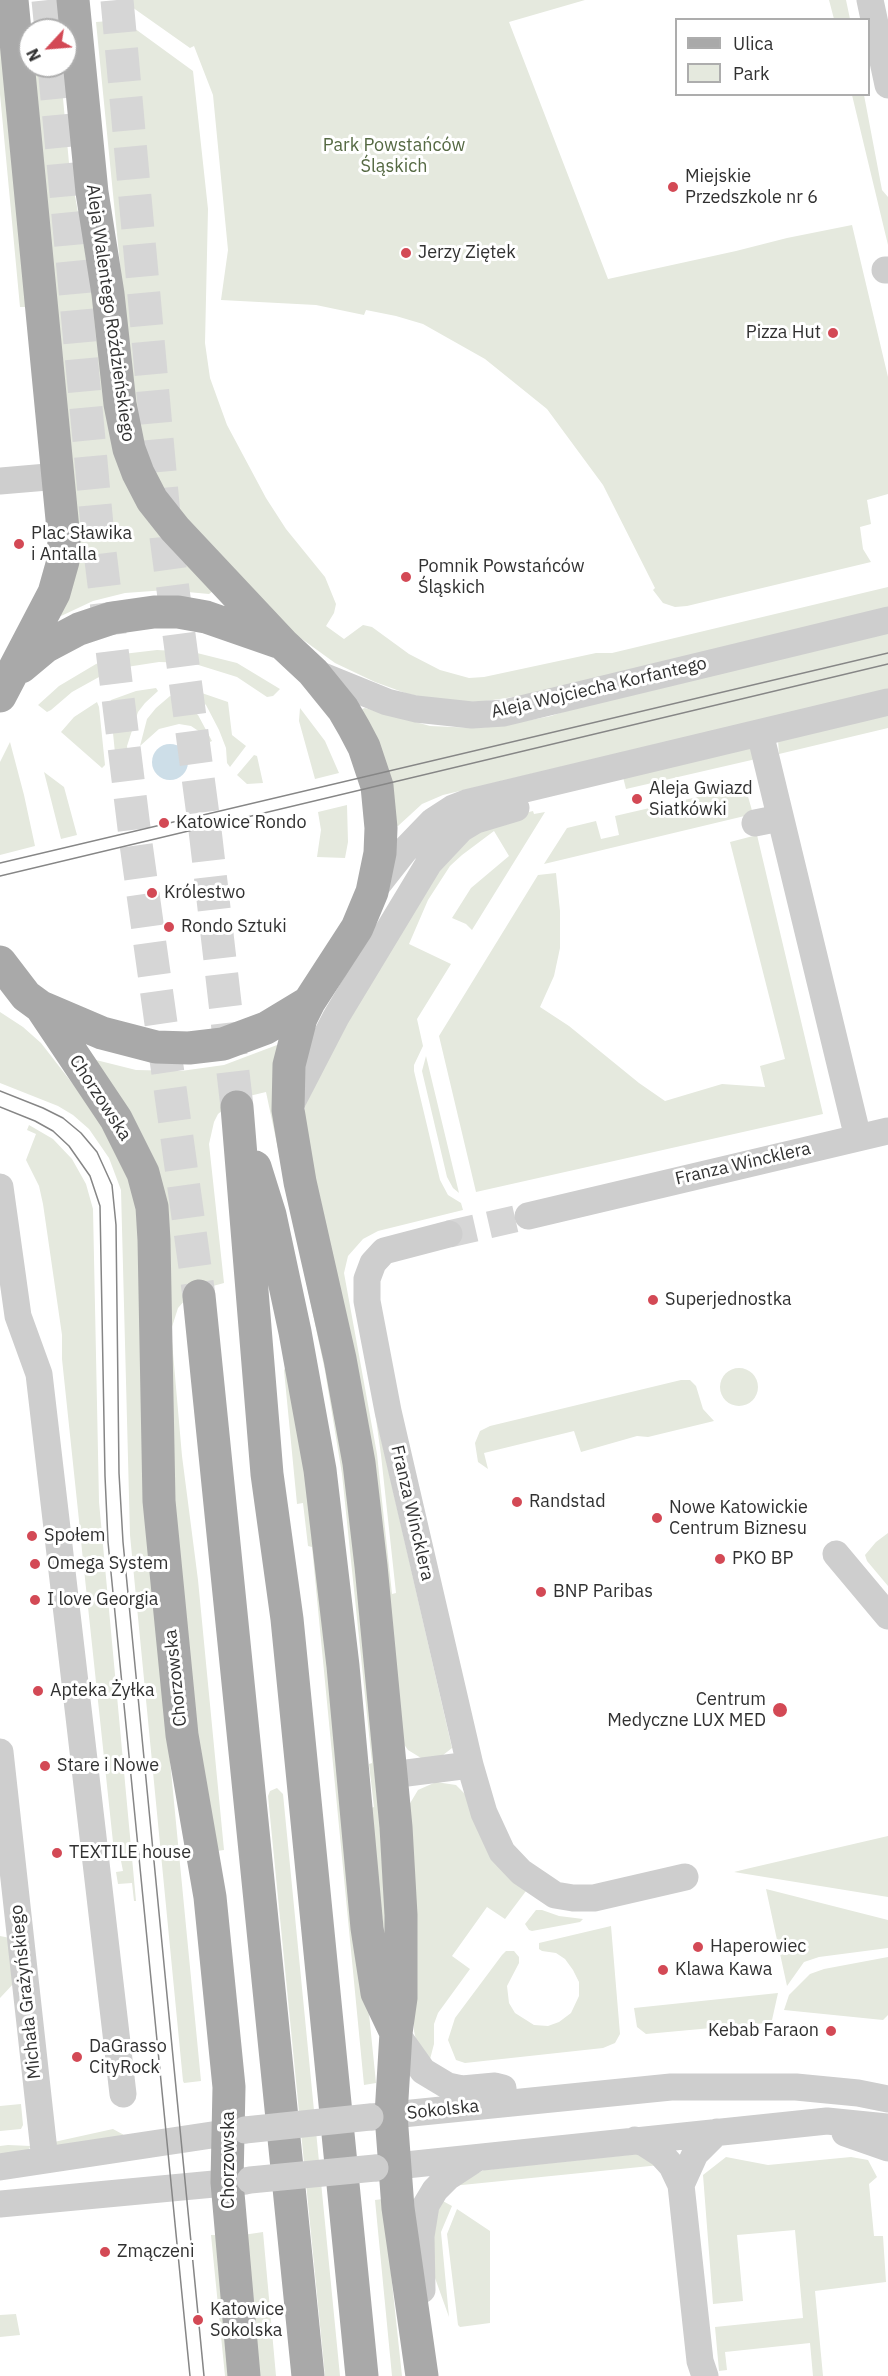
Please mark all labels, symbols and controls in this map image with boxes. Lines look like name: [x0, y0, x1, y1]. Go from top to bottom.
north arrow: [18, 18, 78, 78]
legend: [675, 18, 870, 96]
text: Ulica: [733, 32, 773, 55]
text: N: [22, 45, 45, 65]
text: Park: [733, 62, 769, 85]
park label: Park Powstańców Śląskich: [323, 135, 465, 178]
place label: Miejskie Przedszkole nr 6: [685, 166, 818, 208]
marker: Miejskie Przedszkole nr 6: [666, 180, 680, 194]
street label: Aleja Walentego Roździeńskiego: [81, 183, 139, 443]
place label: Jerzy Ziętek: [418, 242, 516, 264]
marker: Jerzy Ziętek: [399, 246, 413, 260]
place label: Pizza Hut: [746, 322, 821, 344]
marker: Pizza Hut: [826, 326, 840, 340]
place label: Plac Sławika i Antalla: [31, 523, 132, 566]
marker: Plac Sławika i Antalla: [12, 537, 26, 551]
place label: Pomnik Powstańców Śląskich: [418, 556, 585, 598]
marker: Pomnik Powstańców Śląskich: [399, 570, 413, 584]
street label: Aleja Wojciecha Korfantego: [489, 653, 709, 723]
place label: Aleja Gwiazd Siatkówki: [649, 778, 753, 820]
marker: Aleja Gwiazd Siatkówki: [630, 792, 644, 806]
place label: Katowice Rondo: [176, 812, 306, 834]
marker: Katowice Rondo: [157, 816, 171, 830]
place label: Królestwo: [164, 882, 245, 904]
marker: Królestwo: [145, 886, 159, 900]
place label: Rondo Sztuki: [181, 916, 287, 938]
marker: Rondo Sztuki: [162, 920, 176, 934]
street label: Chorzowska: [64, 1051, 136, 1145]
street label: Franza Wincklera: [673, 1138, 813, 1190]
place label: Superjednostka: [665, 1289, 792, 1311]
marker: Superjednostka: [646, 1293, 660, 1307]
street label: Franza Wincklera: [386, 1443, 438, 1583]
place label: Randstad: [529, 1491, 606, 1513]
marker: Randstad: [510, 1495, 524, 1509]
place label: Nowe Katowickie Centrum Biznesu: [669, 1497, 808, 1540]
marker: Nowe Katowickie Centrum Biznesu: [650, 1511, 664, 1525]
place label: Społem: [44, 1525, 106, 1547]
marker: Społem: [25, 1529, 39, 1543]
place label: PKO BP: [732, 1548, 794, 1570]
marker: PKO BP: [713, 1552, 727, 1566]
place label: Omega System: [47, 1553, 168, 1575]
marker: Omega System: [28, 1557, 42, 1571]
place label: BNP Paribas: [553, 1581, 653, 1603]
marker: BNP Paribas: [534, 1585, 548, 1599]
place label: I love Georgia: [47, 1589, 158, 1611]
marker: I love Georgia: [28, 1593, 42, 1607]
street label: Chorzowska: [160, 1628, 192, 1728]
place label: Apteka Żyłka: [50, 1680, 155, 1702]
marker: Apteka Żyłka: [31, 1684, 45, 1698]
place label: Centrum Medyczne LUX MED: [607, 1689, 766, 1732]
marker: Centrum Medyczne LUX MED: [771, 1701, 789, 1719]
place label: Stare i Nowe: [57, 1755, 159, 1777]
marker: Stare i Nowe: [38, 1759, 52, 1773]
place label: TEXTILE house: [69, 1842, 191, 1864]
marker: TEXTILE house: [50, 1846, 64, 1860]
street label: Michała Grażyńskiego: [6, 1904, 46, 2080]
place label: Haperowiec: [710, 1936, 806, 1958]
marker: Haperowiec: [691, 1940, 705, 1954]
place label: Klawa Kawa: [675, 1959, 772, 1981]
marker: Klawa Kawa: [656, 1963, 670, 1977]
place label: Kebab Faraon: [708, 2020, 819, 2042]
marker: Kebab Faraon: [824, 2024, 838, 2038]
place label: DaGrasso CityRock: [89, 2036, 167, 2078]
marker: DaGrasso CityRock: [70, 2050, 84, 2064]
street label: Sokolska: [406, 2095, 480, 2125]
street label: Chorzowska: [218, 2111, 240, 2209]
place label: Zmączeni: [117, 2241, 195, 2263]
marker: Zmączeni: [98, 2245, 112, 2259]
place label: Katowice Sokolska: [210, 2299, 284, 2342]
marker: Katowice Sokolska: [191, 2313, 205, 2327]

